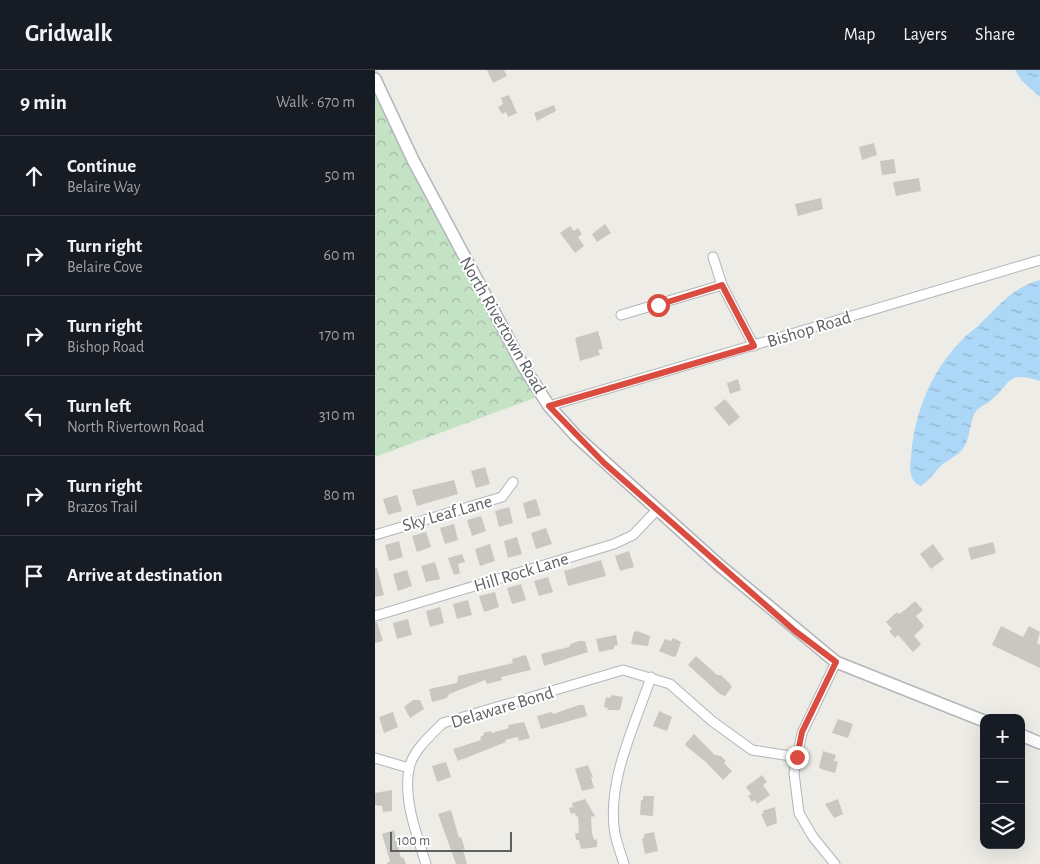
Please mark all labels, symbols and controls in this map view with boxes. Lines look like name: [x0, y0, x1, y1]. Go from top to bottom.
text: Gridwalk: [25, 22, 112, 46]
text: Map: [844, 26, 875, 44]
text: Layers: [903, 26, 947, 44]
text: Share: [975, 26, 1015, 44]
text: 9 min: [20, 92, 67, 113]
text: Walk · 670 m: [276, 94, 355, 110]
text: Continue: [67, 157, 136, 176]
icon: ahead: [20, 162, 48, 190]
text: 50 m: [324, 167, 355, 183]
text: Belaire Way: [67, 179, 141, 195]
text: Turn right: [67, 237, 142, 256]
icon: right: [20, 242, 48, 270]
text: 60 m: [324, 247, 355, 263]
street label: North Rivertown Road: [456, 254, 549, 397]
text: Belaire Cove: [67, 259, 143, 275]
route start: [647, 294, 670, 317]
street label: Bishop Road: [765, 309, 853, 351]
text: Turn right: [67, 317, 142, 336]
icon: right: [20, 322, 48, 350]
text: 170 m: [319, 327, 355, 343]
text: Bishop Road: [67, 339, 144, 355]
text: Turn left: [67, 397, 131, 416]
icon: left: [20, 402, 48, 430]
text: 310 m: [319, 407, 355, 423]
text: North Rivertown Road: [67, 419, 204, 435]
text: Turn right: [67, 477, 142, 496]
icon: right: [20, 482, 48, 510]
text: 80 m: [324, 487, 355, 503]
street label: Sky Leaf Lane: [400, 493, 494, 535]
text: Brazos Trail: [67, 499, 138, 515]
street label: Hill Rock Lane: [472, 550, 571, 596]
icon: arrive: [20, 562, 48, 590]
text: Arrive at destination: [67, 566, 223, 585]
street label: Delaware Bond: [449, 684, 556, 732]
map controls: [980, 714, 1025, 849]
button: +: [980, 714, 1025, 759]
route end: [786, 746, 809, 769]
button: −: [980, 759, 1025, 804]
button: layers: [980, 804, 1025, 849]
scale bar: [390, 829, 513, 852]
text: 100 m: [397, 834, 430, 848]

